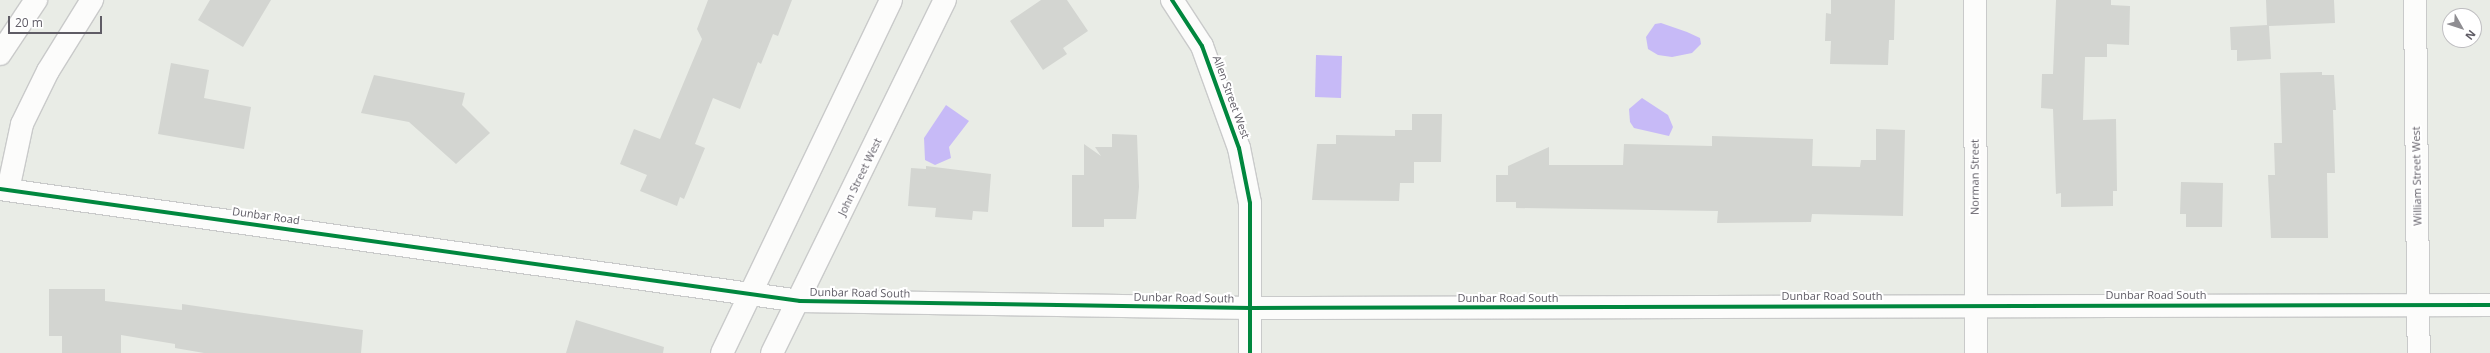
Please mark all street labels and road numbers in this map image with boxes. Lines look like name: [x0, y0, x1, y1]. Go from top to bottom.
street label: Allen Street West: [1210, 54, 1252, 140]
street label: William Street West: [2410, 126, 2424, 226]
street label: John Street West: [835, 136, 885, 218]
street label: Norman Street: [1968, 139, 1982, 215]
street label: Dunbar Road: [231, 205, 301, 227]
street label: Dunbar Road South: [809, 286, 911, 300]
street label: Dunbar Road South: [2106, 288, 2206, 302]
street label: Dunbar Road South: [1782, 289, 1882, 303]
street label: Dunbar Road South: [1133, 291, 1235, 305]
street label: Dunbar Road South: [1458, 291, 1558, 305]

